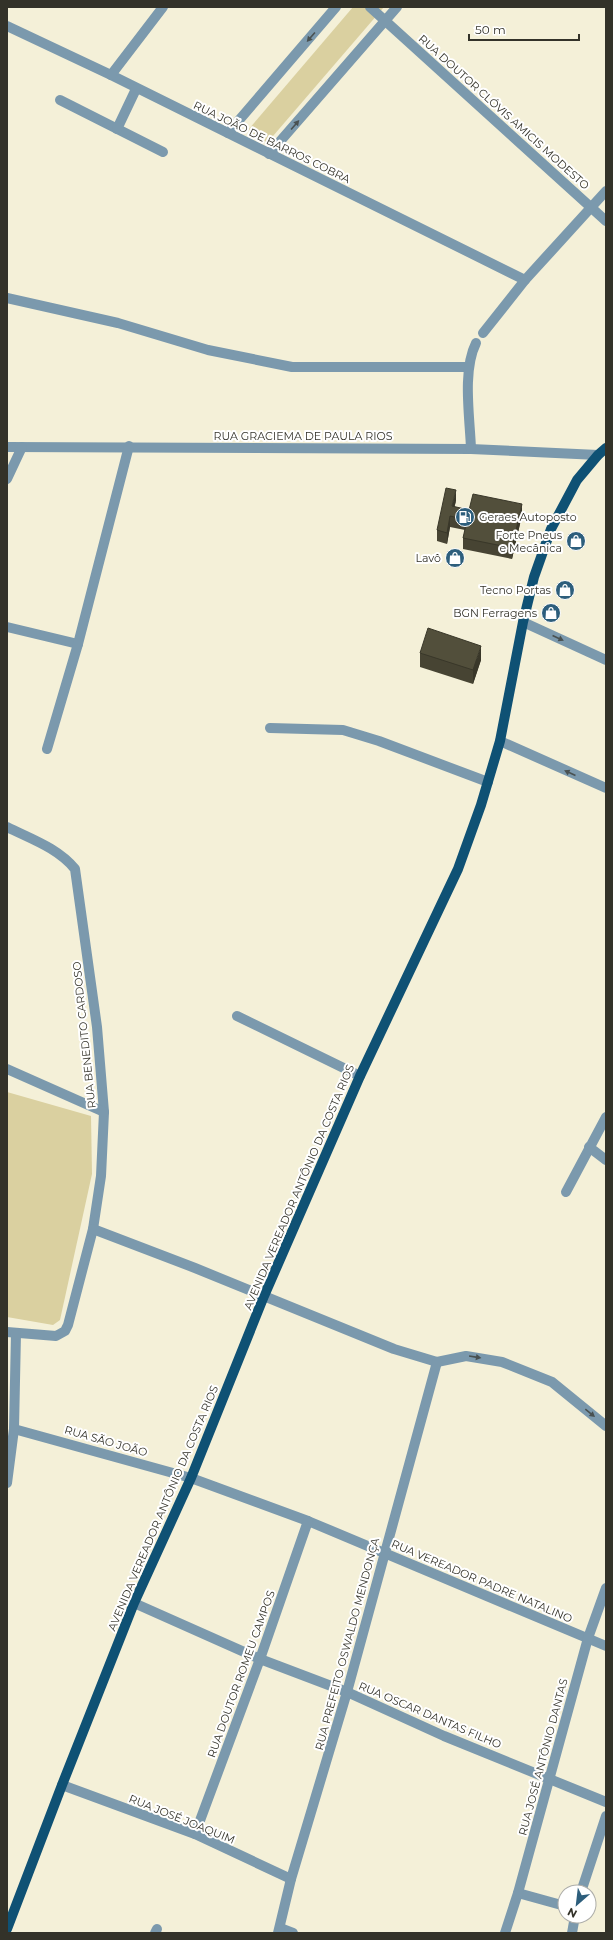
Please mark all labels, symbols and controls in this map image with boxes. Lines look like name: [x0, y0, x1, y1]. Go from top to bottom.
scale bar: [469, 16, 579, 42]
text: 50 m: [475, 22, 506, 37]
one-way arrow: [306, 31, 315, 42]
street label: RUA DOUTOR CLÓVIS AMICIS MODESTO: [416, 32, 592, 192]
street label: RUA JOÃO DE BARROS COBRA: [191, 98, 353, 186]
one-way arrow: [290, 120, 299, 129]
street label: RUA GRACIEMA DE PAULA RIOS: [214, 429, 393, 443]
fuel station icon: Geraes Autoposto: [454, 506, 476, 528]
place label: Geraes Autoposto: [479, 510, 577, 524]
place label: Forte Pneus e Mecânica: [495, 528, 563, 555]
shop icon: Forte Pneus e Mecânica: [565, 530, 587, 552]
shop icon: Lavô: [444, 547, 466, 569]
place label: Lavô: [415, 551, 441, 565]
shop icon: Tecno Portas: [554, 579, 576, 601]
place label: Tecno Portas: [480, 583, 552, 597]
shop icon: BGN Ferragens: [540, 602, 562, 624]
place label: BGN Ferragens: [453, 606, 538, 620]
one-way arrow: [552, 635, 564, 641]
one-way arrow: [564, 769, 576, 775]
street label: RUA BENEDITO CARDOSO: [69, 961, 99, 1109]
street label: AVENIDA VEREADOR ANTÔNIO DA COSTA RIOS: [241, 1062, 357, 1312]
one-way arrow: [469, 1355, 481, 1361]
street label: AVENIDA VEREADOR ANTÔNIO DA COSTA RIOS: [105, 1383, 221, 1633]
one-way arrow: [585, 1408, 596, 1417]
street label: RUA SÃO JOÃO: [63, 1422, 149, 1460]
street label: RUA PREFEITO OSWALDO MENDONÇA: [312, 1536, 382, 1752]
street label: RUA VEREADOR PADRE NATALINO: [389, 1536, 575, 1626]
street label: RUA DOUTOR ROMEU CAMPOS: [204, 1588, 278, 1760]
street label: RUA JOSÉ ANTÔNIO DANTAS: [515, 1677, 571, 1837]
street label: RUA OSCAR DANTAS FILHO: [356, 1679, 504, 1751]
street label: RUA JOSÉ JOAQUIM: [127, 1791, 237, 1847]
north arrow: [557, 1884, 597, 1924]
text: N: [565, 1905, 580, 1921]

